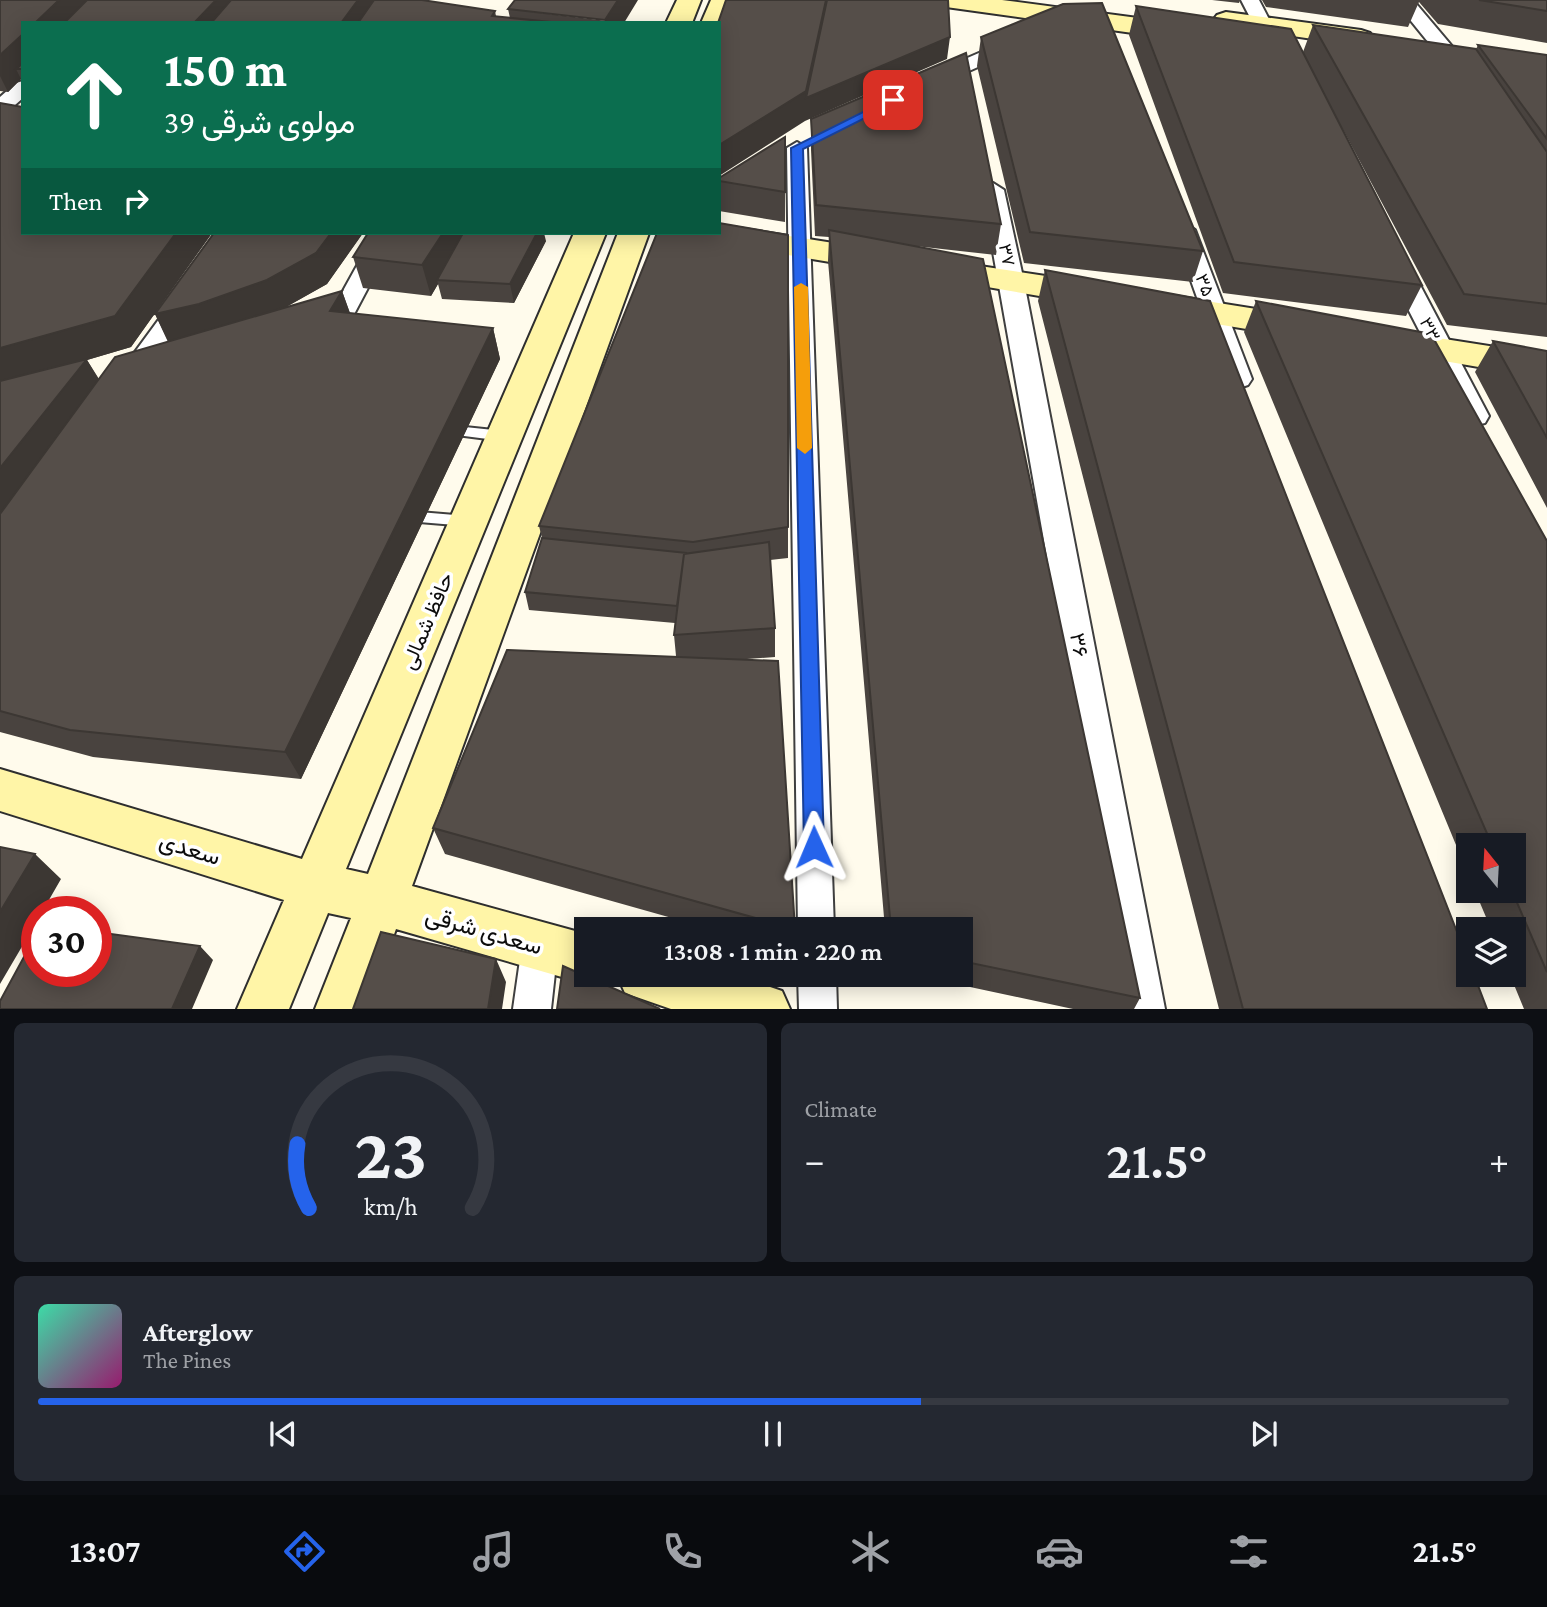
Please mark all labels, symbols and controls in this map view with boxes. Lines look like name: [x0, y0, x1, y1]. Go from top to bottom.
text: 150 m: [164, 42, 287, 97]
icon: ahead: [49, 49, 140, 140]
pin: [863, 70, 923, 130]
icon: arrive: [874, 81, 912, 119]
text: مولوی شرقی 39: [164, 104, 355, 140]
icon: right: [117, 182, 155, 220]
text: Then: [49, 187, 103, 216]
street label: ۳۷: [995, 242, 1019, 268]
street label: ۳۵: [1192, 271, 1218, 299]
street label: ۳۳: [1416, 314, 1444, 344]
street label: حافظ شمالی: [396, 569, 458, 673]
street label: ۳۶: [1065, 631, 1093, 659]
position arrow: [777, 810, 851, 884]
street label: سعدی: [156, 826, 224, 871]
north arrow: [1456, 833, 1526, 903]
map controls: [1456, 833, 1526, 987]
speed limit sign: 30: [21, 896, 112, 987]
street label: سعدی شرقی: [422, 900, 545, 961]
button: layers: [1456, 917, 1526, 987]
text: 13:08 · 1 min · 220 m: [665, 937, 882, 966]
text: Climate: [805, 1096, 877, 1122]
text: 23: [354, 1114, 427, 1195]
text: 21.5°: [1106, 1131, 1208, 1189]
text: −: [805, 1139, 825, 1181]
text: +: [1489, 1139, 1509, 1181]
text: km/h: [363, 1193, 417, 1220]
text: Afterglow: [143, 1318, 253, 1347]
text: The Pines: [143, 1347, 231, 1373]
icon: previous: [264, 1415, 302, 1453]
icon: pause: [754, 1415, 792, 1453]
icon: next: [1245, 1415, 1283, 1453]
icon: directions: [280, 1527, 329, 1576]
icon: music: [469, 1527, 518, 1576]
icon: phone: [658, 1527, 707, 1576]
icon: climate: [846, 1527, 895, 1576]
icon: car: [1035, 1527, 1084, 1576]
icon: filters: [1224, 1527, 1273, 1576]
text: 13:07: [70, 1533, 141, 1569]
text: 21.5°: [1412, 1533, 1477, 1569]

